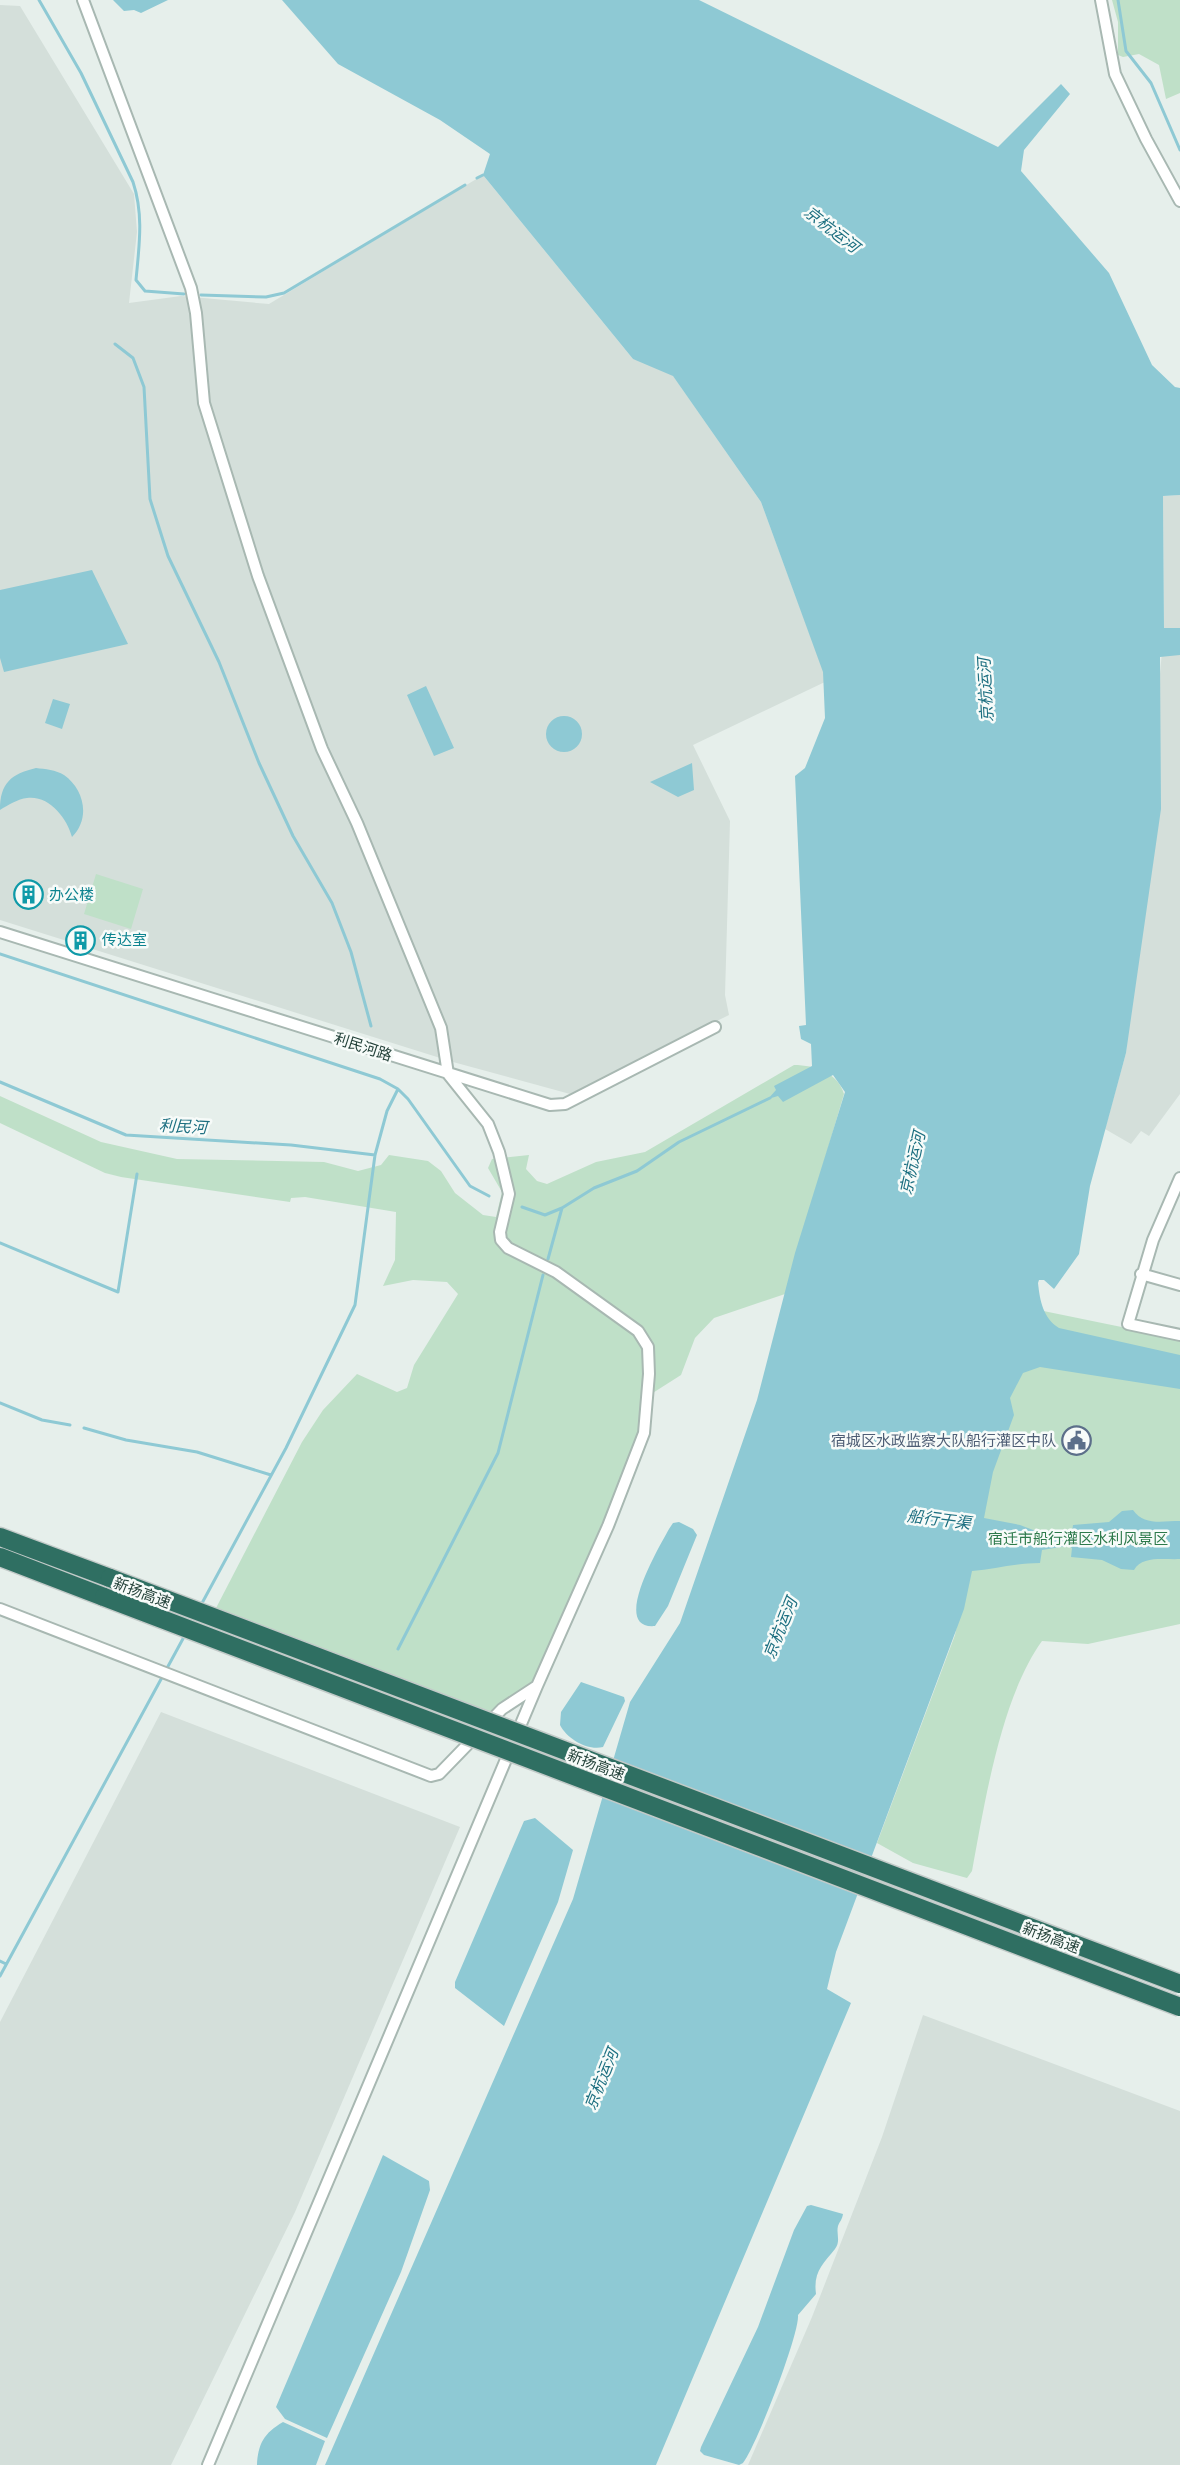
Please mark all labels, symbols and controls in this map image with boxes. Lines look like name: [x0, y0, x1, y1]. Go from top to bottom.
water label: 京杭运河: [801, 201, 866, 258]
water label: 京杭运河: [973, 655, 997, 722]
building icon: 办公楼: [12, 879, 44, 911]
place label: 办公楼: [49, 885, 94, 904]
building icon: 传达室: [65, 924, 97, 956]
place label: 传达室: [102, 930, 147, 949]
street label: 利民河路: [332, 1028, 395, 1065]
water label: 利民河: [159, 1115, 210, 1137]
water label: 京杭运河: [895, 1127, 930, 1196]
public building icon: 宿城区水政监察大队船行灌区中队: [1061, 1425, 1093, 1457]
place label: 宿城区水政监察大队船行灌区中队: [831, 1431, 1056, 1450]
water label: 船行干渠: [906, 1505, 974, 1533]
park label: 宿迁市船行灌区水利风景区: [988, 1529, 1168, 1548]
street label: 新扬高速: [111, 1573, 174, 1612]
water label: 京杭运河: [759, 1592, 802, 1661]
street label: 新扬高速: [565, 1745, 628, 1784]
street label: 新扬高速: [1020, 1918, 1083, 1957]
water label: 京杭运河: [580, 2043, 623, 2112]

